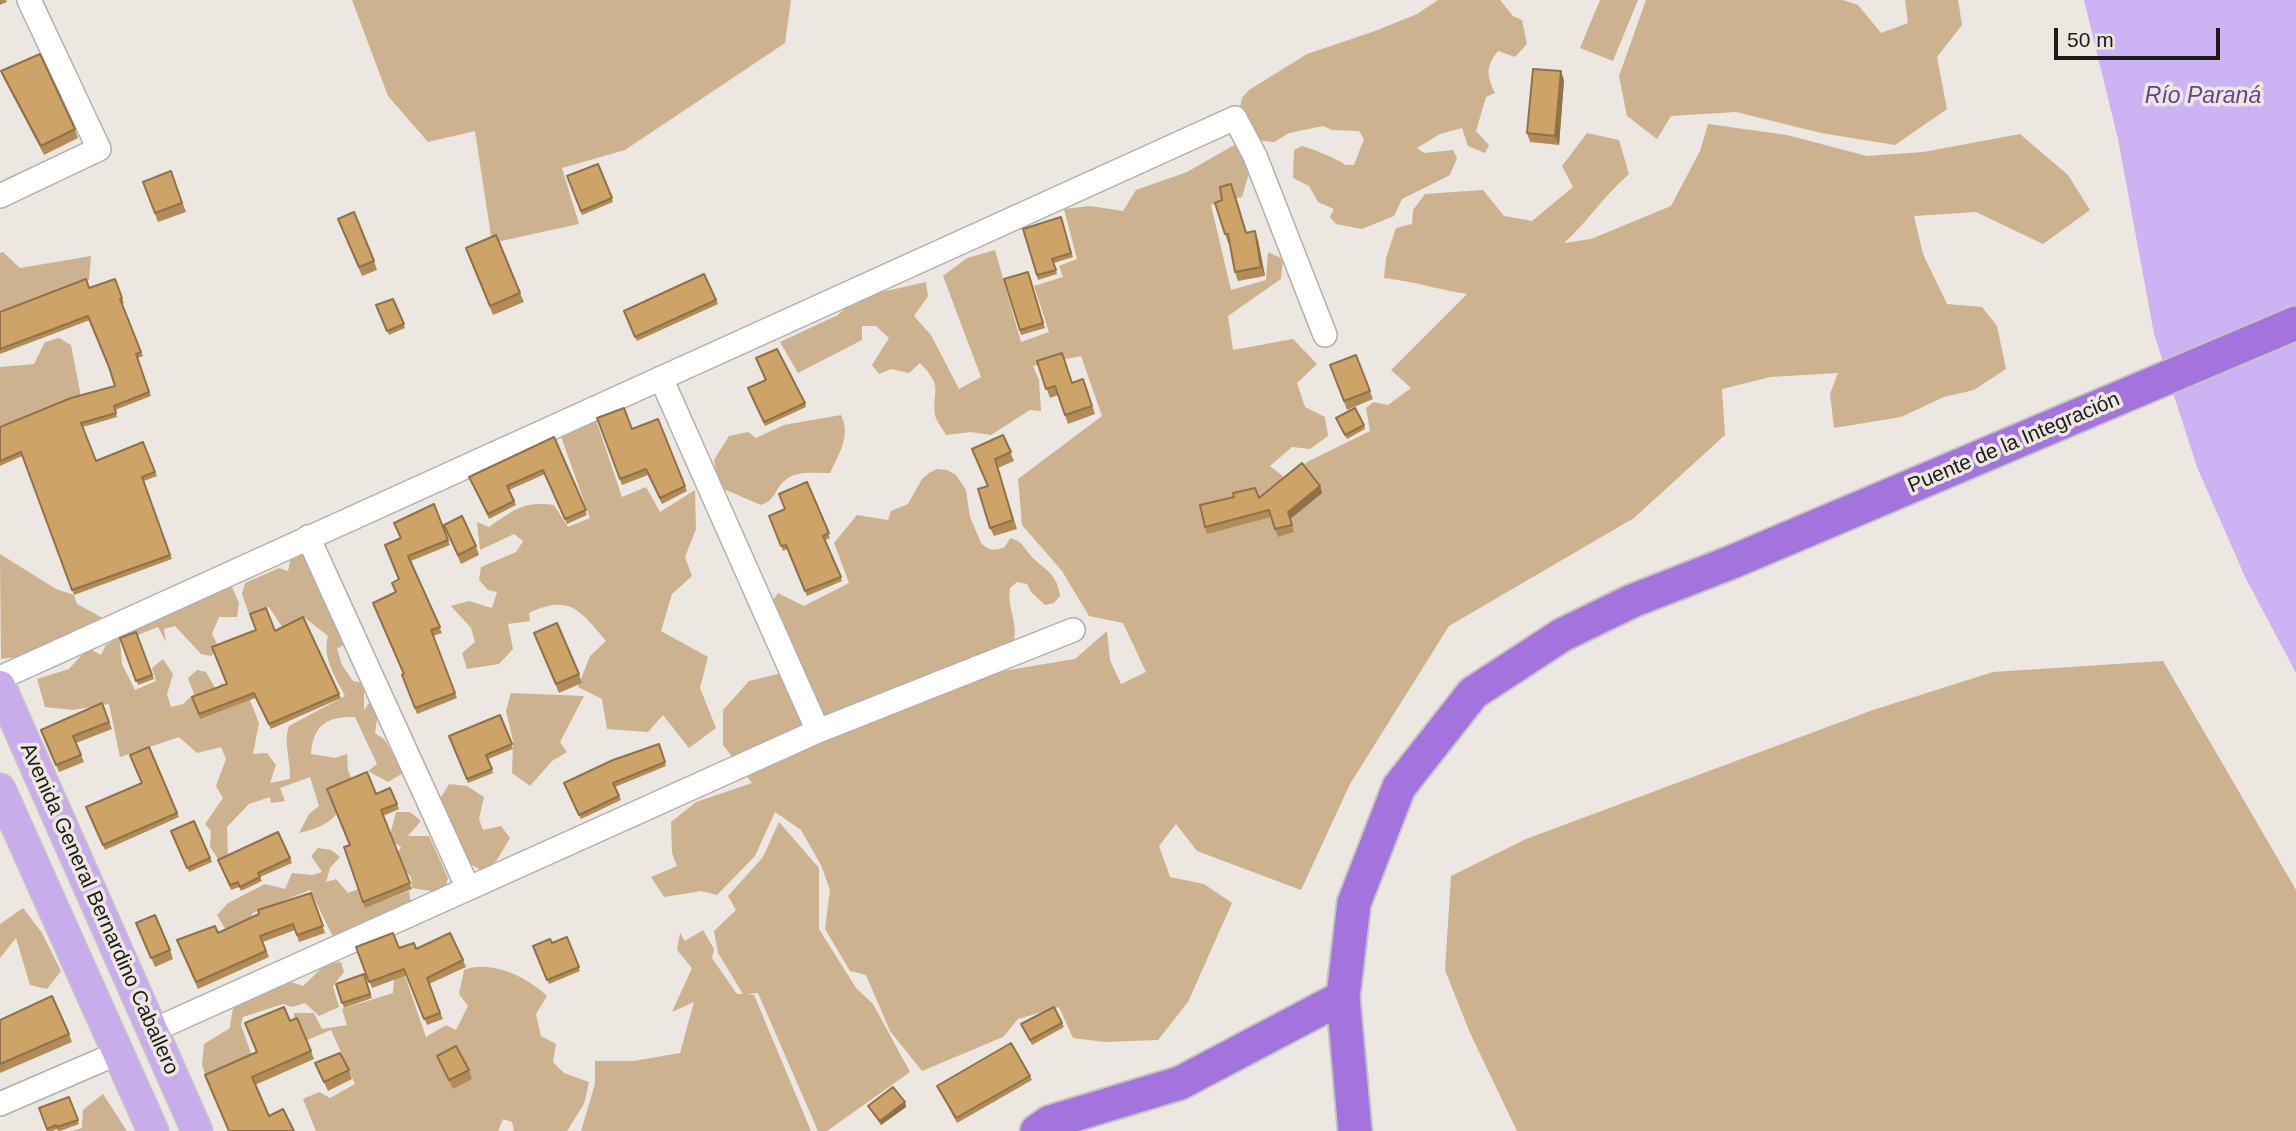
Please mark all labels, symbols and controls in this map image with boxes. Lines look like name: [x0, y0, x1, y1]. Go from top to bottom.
scale bar: [2058, 14, 2224, 58]
text: 50 m: [2067, 28, 2114, 51]
water label: Río Paraná: [2145, 83, 2261, 111]
street label: Puente de la Integración: [1904, 387, 2124, 499]
street label: Avenida General Bernardino Caballero: [14, 739, 184, 1079]

